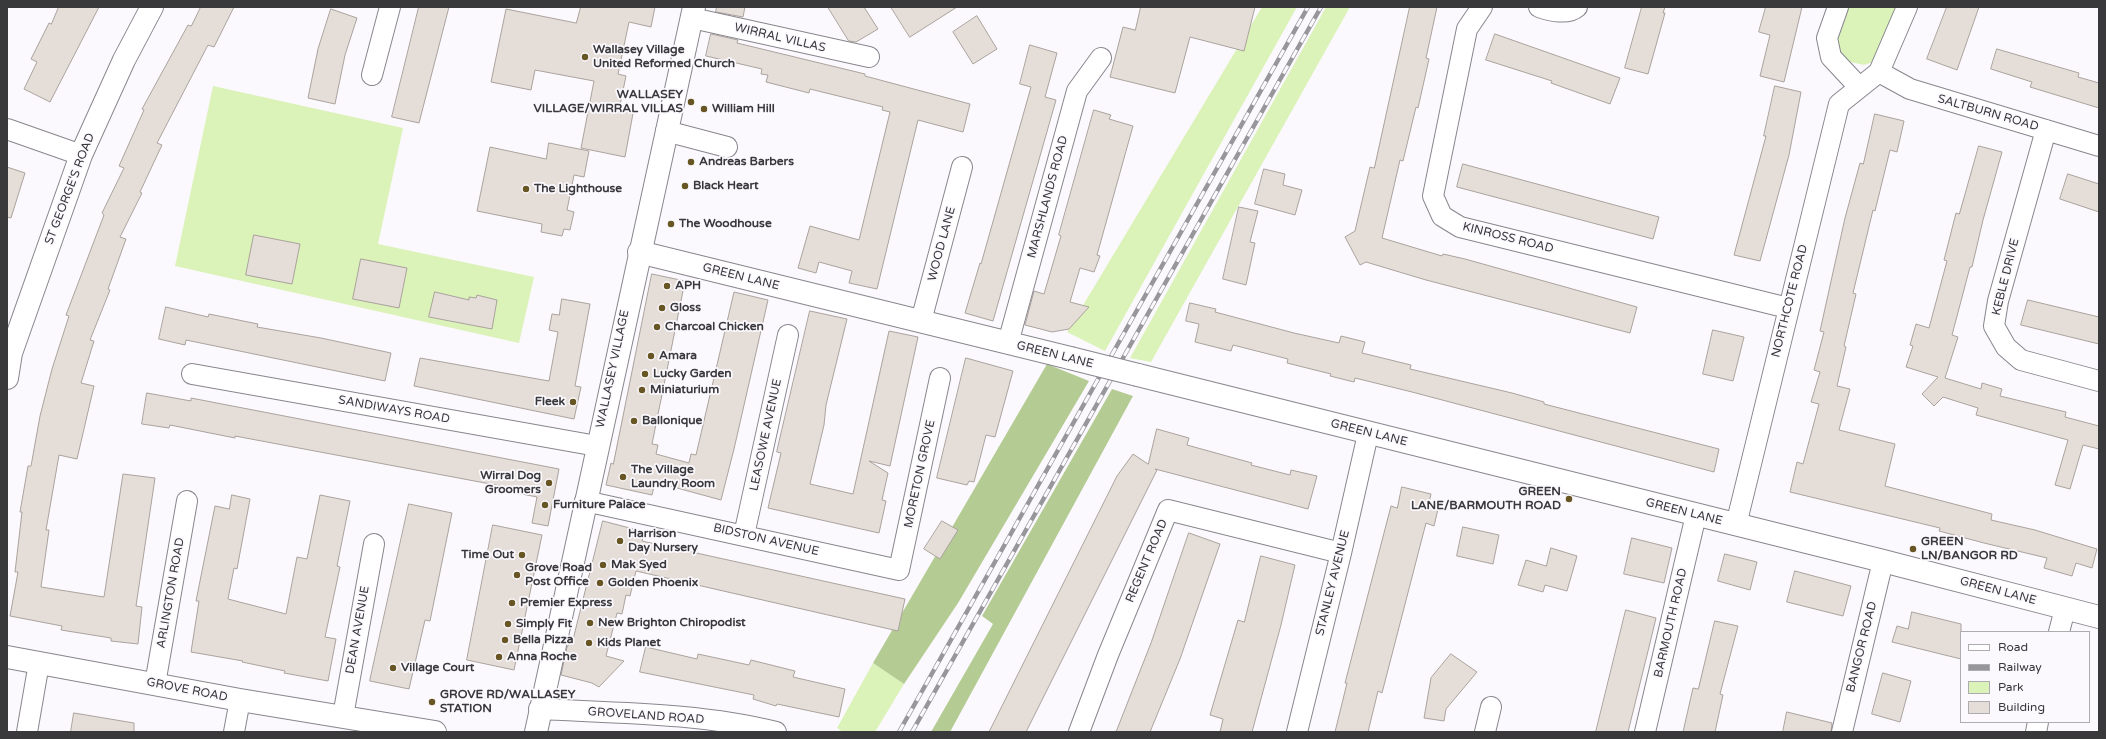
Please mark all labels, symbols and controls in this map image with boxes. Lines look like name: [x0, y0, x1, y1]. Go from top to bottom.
street label: WIRRAL VILLAS: [733, 20, 827, 56]
place label: Wallasey Village United Reformed Church: [593, 43, 735, 71]
marker: Wallasey Village United Reformed Church: [580, 52, 590, 62]
place label: WALLASEY VILLAGE/WIRRAL VILLAS: [534, 88, 683, 116]
street label: SALTBURN ROAD: [1936, 92, 2040, 134]
marker: WALLASEY VILLAGE/WIRRAL VILLAS: [686, 97, 696, 107]
place label: William Hill: [712, 102, 775, 116]
marker: William Hill: [699, 104, 709, 114]
street label: ST GEORGE'S ROAD: [42, 131, 98, 247]
street label: MARSHLANDS ROAD: [1025, 134, 1071, 260]
place label: Andreas Barbers: [699, 155, 794, 169]
marker: Andreas Barbers: [686, 157, 696, 167]
place label: Black Heart: [693, 179, 759, 193]
marker: Black Heart: [680, 181, 690, 191]
place label: The Lighthouse: [534, 182, 622, 196]
marker: The Lighthouse: [521, 184, 531, 194]
street label: WOOD LANE: [925, 205, 959, 283]
place label: The Woodhouse: [679, 217, 772, 231]
marker: The Woodhouse: [666, 219, 676, 229]
street label: KINROSS ROAD: [1461, 220, 1555, 256]
street label: KEBLE DRIVE: [1989, 237, 2023, 317]
street label: NORTHCOTE ROAD: [1769, 243, 1811, 359]
street label: GREEN LANE: [701, 261, 781, 293]
place label: APH: [675, 279, 701, 293]
marker: APH: [662, 281, 672, 291]
place label: Gloss: [670, 301, 701, 315]
marker: Gloss: [657, 303, 667, 313]
street label: WALLASEY VILLAGE: [593, 309, 633, 429]
place label: Charcoal Chicken: [665, 320, 764, 334]
marker: Charcoal Chicken: [652, 322, 662, 332]
street label: GREEN LANE: [1015, 339, 1095, 371]
place label: Amara: [659, 349, 697, 363]
marker: Amara: [646, 351, 656, 361]
place label: Lucky Garden: [653, 367, 732, 381]
marker: Lucky Garden: [640, 369, 650, 379]
street label: LEASOWE AVENUE: [747, 378, 785, 492]
place label: Miniaturium: [650, 383, 719, 397]
marker: Miniaturium: [637, 385, 647, 395]
street label: SANDIWAYS ROAD: [337, 393, 451, 427]
place label: Fleek: [535, 395, 565, 409]
marker: Fleek: [568, 397, 578, 407]
place label: Ballonique: [642, 414, 702, 428]
marker: Ballonique: [629, 416, 639, 426]
street label: GREEN LANE: [1329, 417, 1409, 449]
street label: MORETON GROVE: [901, 419, 939, 529]
place label: The Village Laundry Room: [631, 463, 715, 491]
place label: Wirral Dog Groomers: [480, 469, 541, 497]
marker: The Village Laundry Room: [618, 472, 628, 482]
marker: Wirral Dog Groomers: [544, 478, 554, 488]
place label: GREEN LANE/BARMOUTH ROAD: [1411, 485, 1561, 513]
marker: GREEN LANE/BARMOUTH ROAD: [1564, 494, 1574, 504]
street label: GREEN LANE: [1644, 496, 1724, 528]
place label: Furniture Palace: [553, 498, 646, 512]
marker: Furniture Palace: [540, 500, 550, 510]
street label: REGENT ROAD: [1123, 517, 1171, 605]
street label: BIDSTON AVENUE: [712, 521, 820, 559]
place label: Harrison Day Nursery: [628, 527, 698, 555]
street label: STANLEY AVENUE: [1313, 529, 1353, 637]
place label: GREEN LN/BANGOR RD: [1921, 535, 2018, 563]
marker: Harrison Day Nursery: [615, 536, 625, 546]
street label: ARLINGTON ROAD: [154, 537, 188, 649]
marker: GREEN LN/BANGOR RD: [1908, 544, 1918, 554]
place label: Time Out: [461, 548, 514, 562]
marker: Time Out: [517, 550, 527, 560]
place label: Mak Syed: [611, 558, 667, 572]
marker: Mak Syed: [598, 560, 608, 570]
place label: Grove Road Post Office: [525, 561, 592, 589]
street label: BARMOUTH ROAD: [1651, 567, 1691, 679]
marker: Grove Road Post Office: [512, 570, 522, 580]
street label: GREEN LANE: [1958, 574, 2038, 608]
place label: Golden Phoenix: [608, 576, 698, 590]
marker: Golden Phoenix: [595, 578, 605, 588]
street label: DEAN AVENUE: [343, 585, 373, 675]
place label: Premier Express: [520, 596, 612, 610]
marker: Premier Express: [507, 598, 517, 608]
street label: BANGOR ROAD: [1844, 600, 1880, 694]
place label: New Brighton Chiropodist: [598, 616, 746, 630]
place label: Simply Fit: [516, 617, 572, 631]
marker: New Brighton Chiropodist: [585, 618, 595, 628]
marker: Simply Fit: [503, 619, 513, 629]
legend: [1960, 631, 2090, 723]
place label: Bella Pizza: [513, 633, 574, 647]
marker: Bella Pizza: [500, 635, 510, 645]
place label: Kids Planet: [597, 636, 661, 650]
marker: Kids Planet: [584, 638, 594, 648]
text: Road: [1998, 640, 2028, 654]
place label: Anna Roche: [507, 650, 577, 664]
marker: Anna Roche: [494, 652, 504, 662]
text: Railway: [1998, 660, 2042, 674]
place label: Village Court: [401, 661, 474, 675]
marker: Village Court: [388, 663, 398, 673]
street label: GROVE ROAD: [145, 675, 229, 705]
text: Park: [1998, 680, 2024, 694]
place label: GROVE RD/WALLASEY STATION: [440, 688, 575, 716]
marker: GROVE RD/WALLASEY STATION: [427, 697, 437, 707]
text: Building: [1998, 700, 2045, 714]
street label: GROVELAND ROAD: [587, 705, 705, 727]

